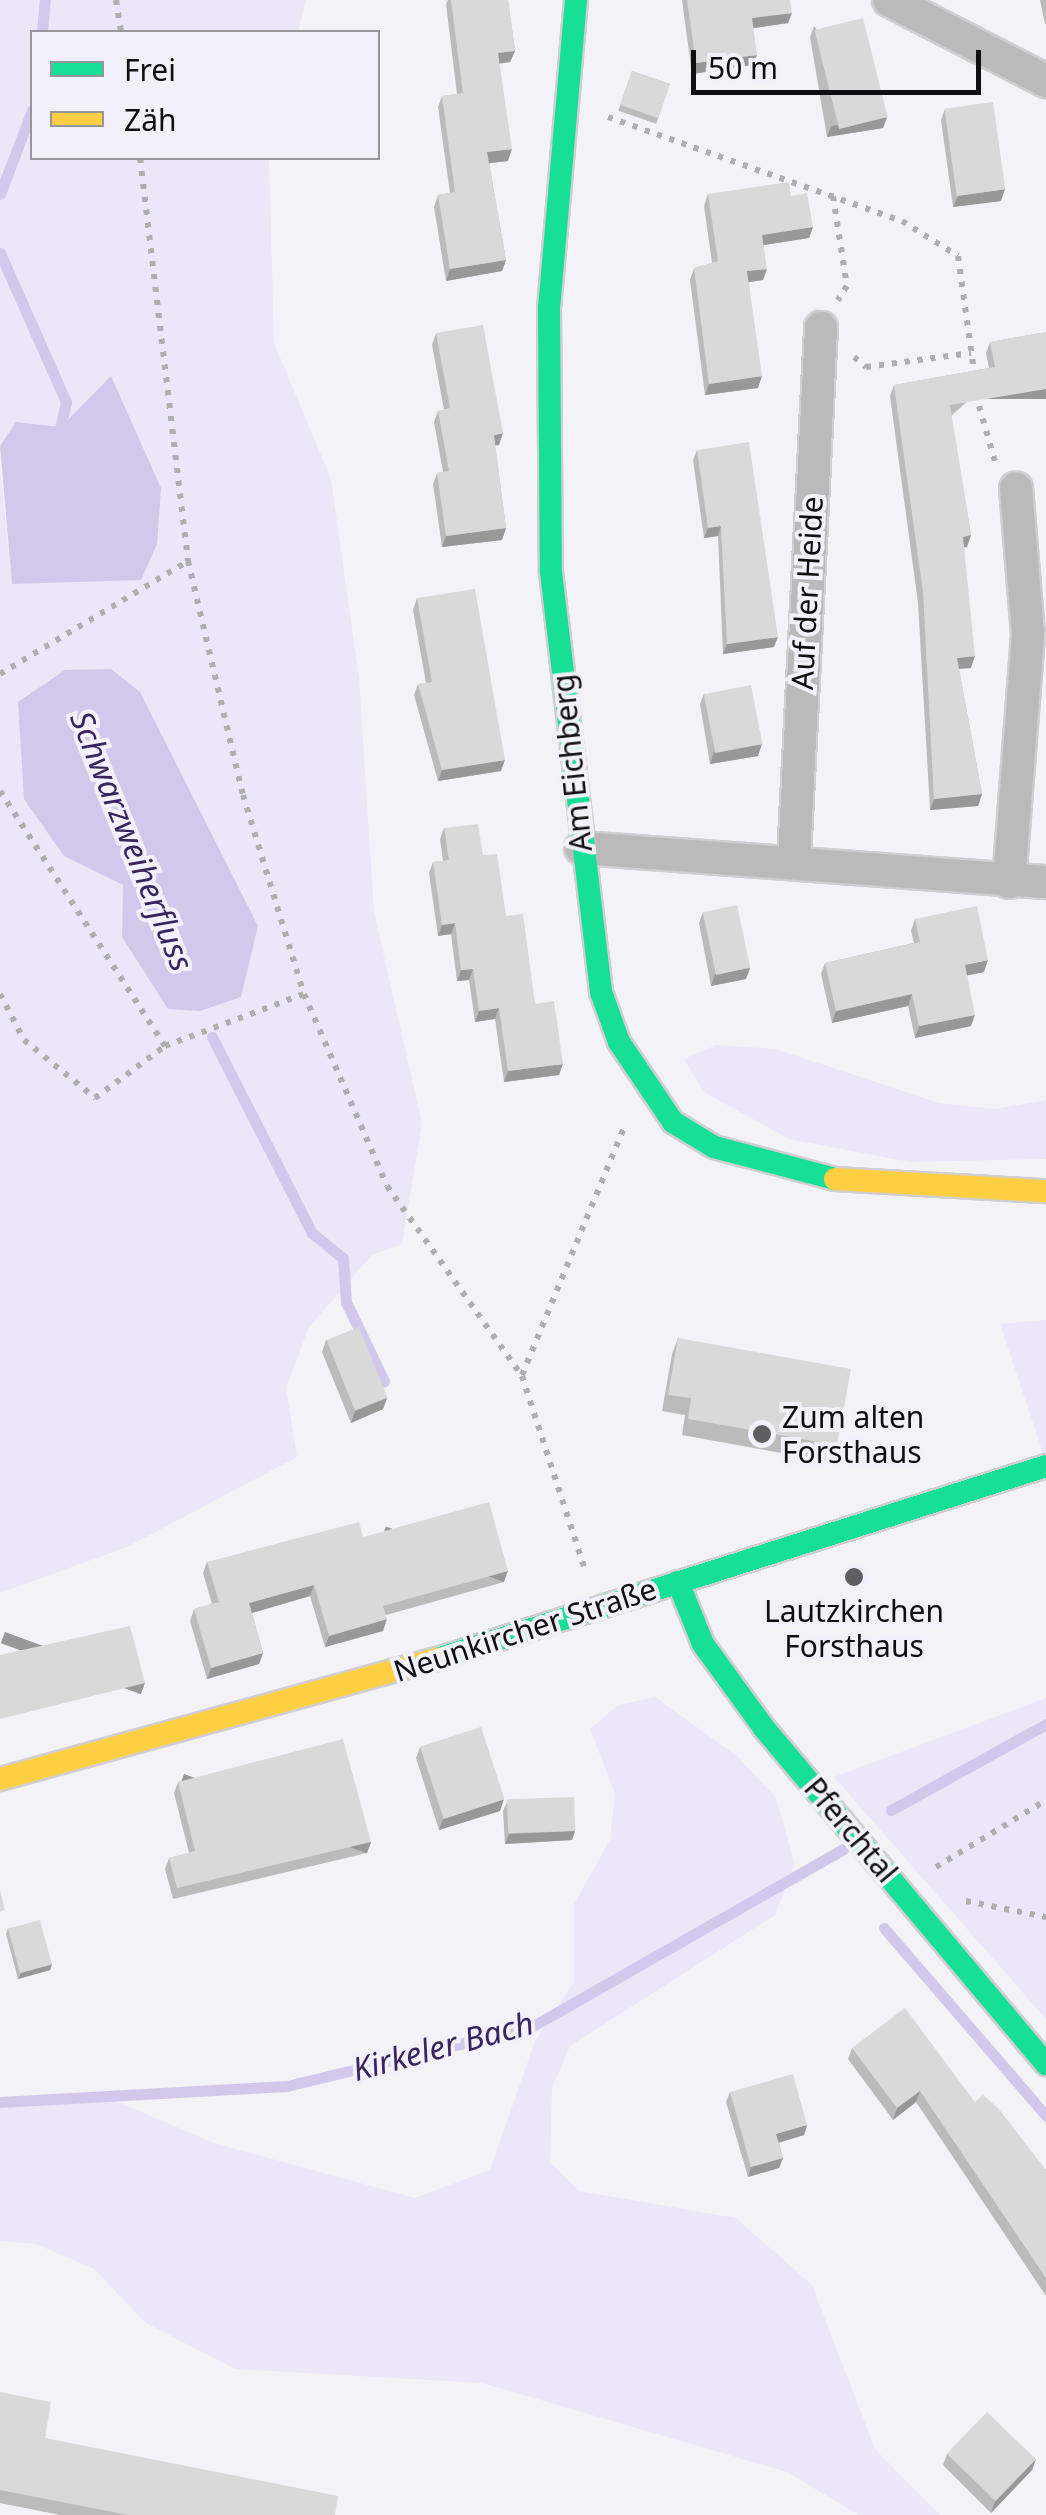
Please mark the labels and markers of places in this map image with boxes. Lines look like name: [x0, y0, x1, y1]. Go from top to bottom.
place label: Zum alten Forsthaus: [782, 1399, 924, 1470]
marker: Zum alten Forsthaus: [751, 1423, 773, 1445]
marker: Lautzkirchen Forsthaus: [843, 1566, 865, 1588]
place label: Lautzkirchen Forsthaus: [764, 1593, 944, 1664]

